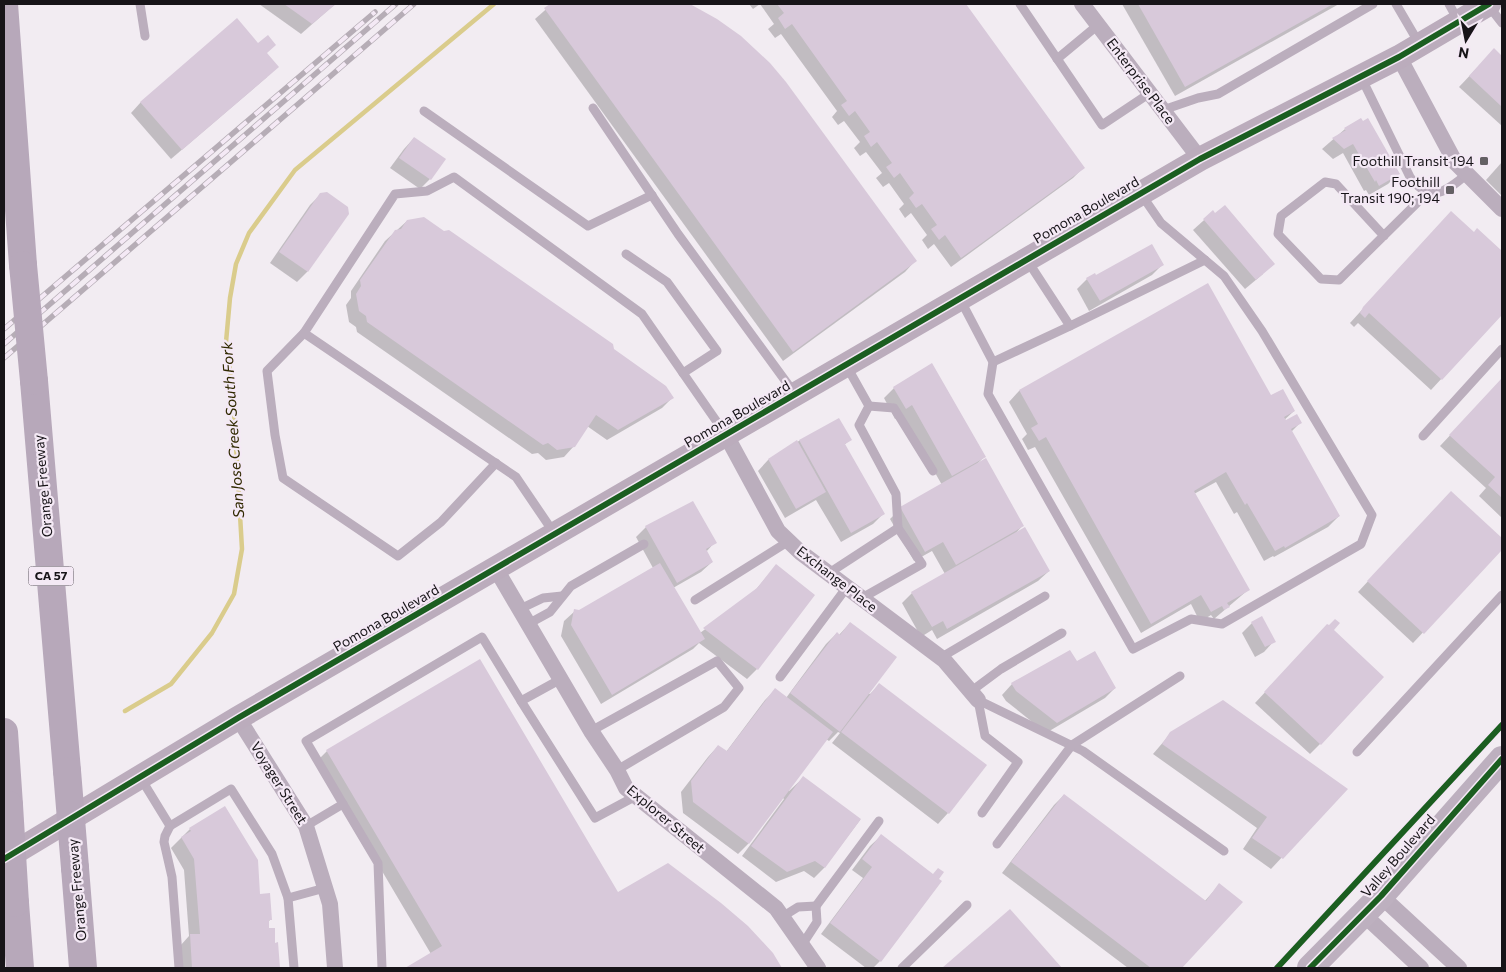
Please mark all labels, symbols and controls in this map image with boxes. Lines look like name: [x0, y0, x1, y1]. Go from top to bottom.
north arrow: [1441, 15, 1491, 65]
street label: Enterprise Place: [1104, 35, 1179, 127]
text: N: [1457, 44, 1470, 63]
place label: Foothill Transit 194: [1353, 152, 1475, 169]
marker: Foothill Transit 194: [1478, 155, 1490, 167]
street label: Pomona Boulevard: [1030, 172, 1142, 247]
place label: Foothill Transit 190; 194: [1341, 173, 1441, 206]
marker: Foothill Transit 190; 194: [1444, 184, 1456, 196]
water label: San Jose Creek South Fork: [217, 340, 247, 519]
street label: Pomona Boulevard: [681, 376, 793, 451]
street label: Orange Freeway: [30, 434, 55, 538]
street label: Exchange Place: [794, 542, 881, 615]
road number: CA 57: [28, 566, 74, 586]
street label: Pomona Boulevard: [330, 580, 442, 655]
street label: Voyager Street: [247, 738, 312, 827]
street label: Explorer Street: [624, 781, 709, 856]
street label: Valley Boulevard: [1357, 811, 1438, 901]
street label: Orange Freeway: [64, 838, 89, 942]

